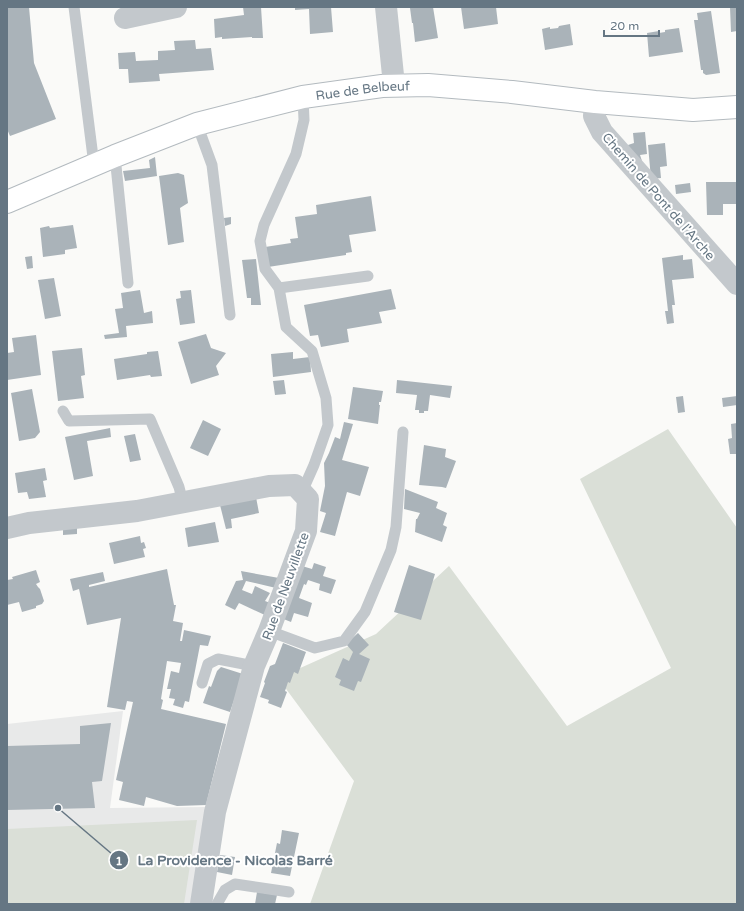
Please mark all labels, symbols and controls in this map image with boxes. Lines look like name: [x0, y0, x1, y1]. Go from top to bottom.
scale bar: [604, 12, 659, 38]
text: 20 m: [610, 19, 639, 33]
street label: Rue de Belbeuf: [315, 78, 410, 104]
street label: Chemin de Pont de l'Arche: [598, 130, 718, 264]
street label: Rue de Neuvillette: [259, 530, 313, 642]
callout: La Providence - Nicolas Barré: [109, 847, 340, 873]
text: La Providence - Nicolas Barré: [137, 852, 333, 869]
text: 1: [115, 854, 123, 868]

